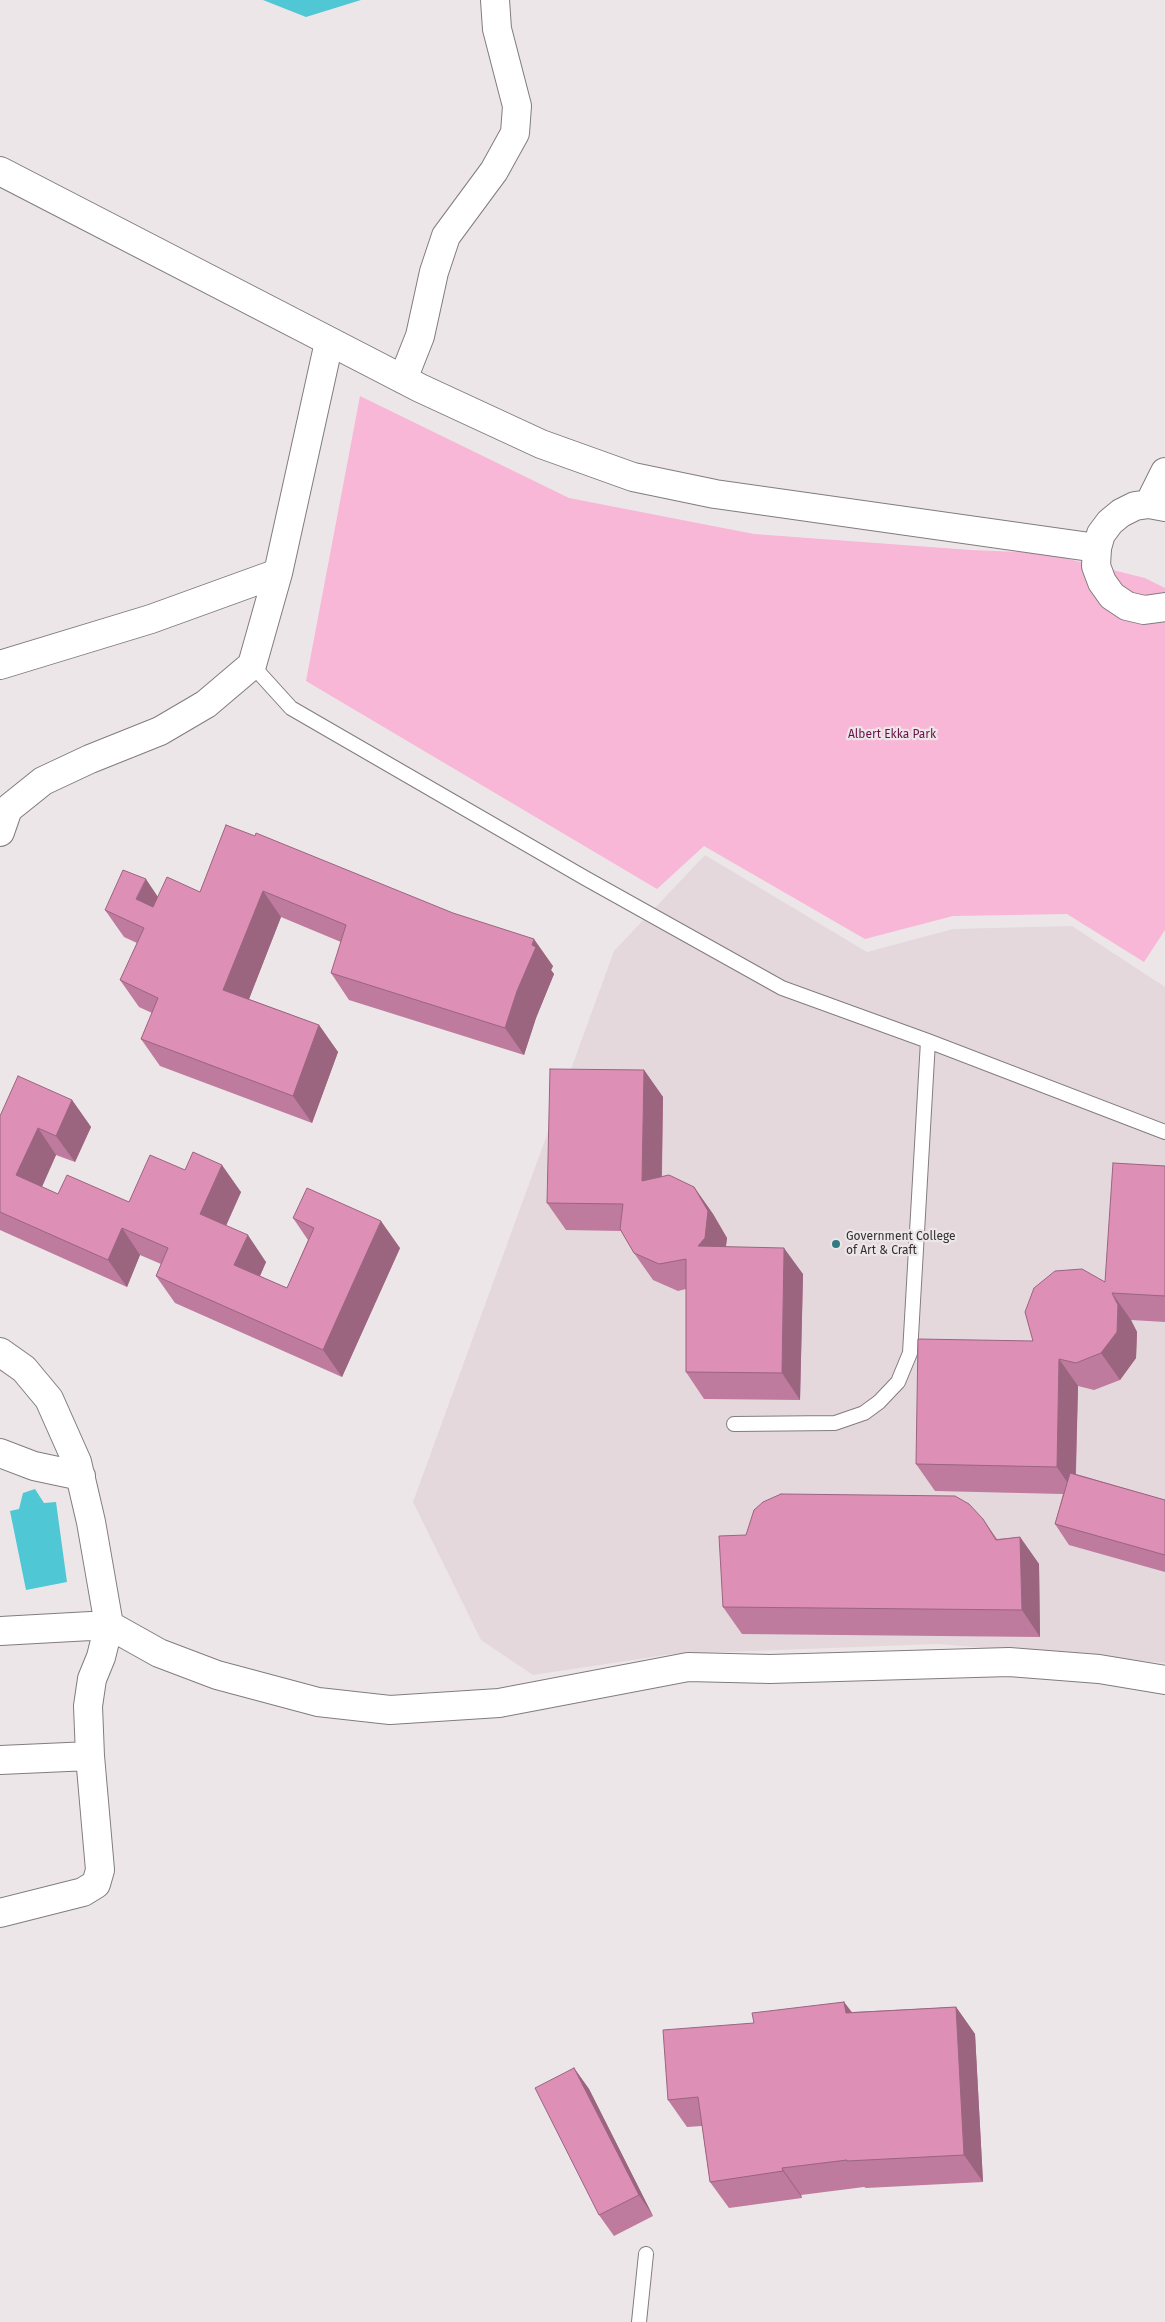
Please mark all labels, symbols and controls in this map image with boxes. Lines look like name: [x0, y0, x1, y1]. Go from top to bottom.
park label: Albert Ekka Park: [848, 728, 936, 742]
place label: Government College of Art & Craft: [846, 1230, 956, 1258]
marker: Government College of Art & Craft: [830, 1238, 842, 1250]

